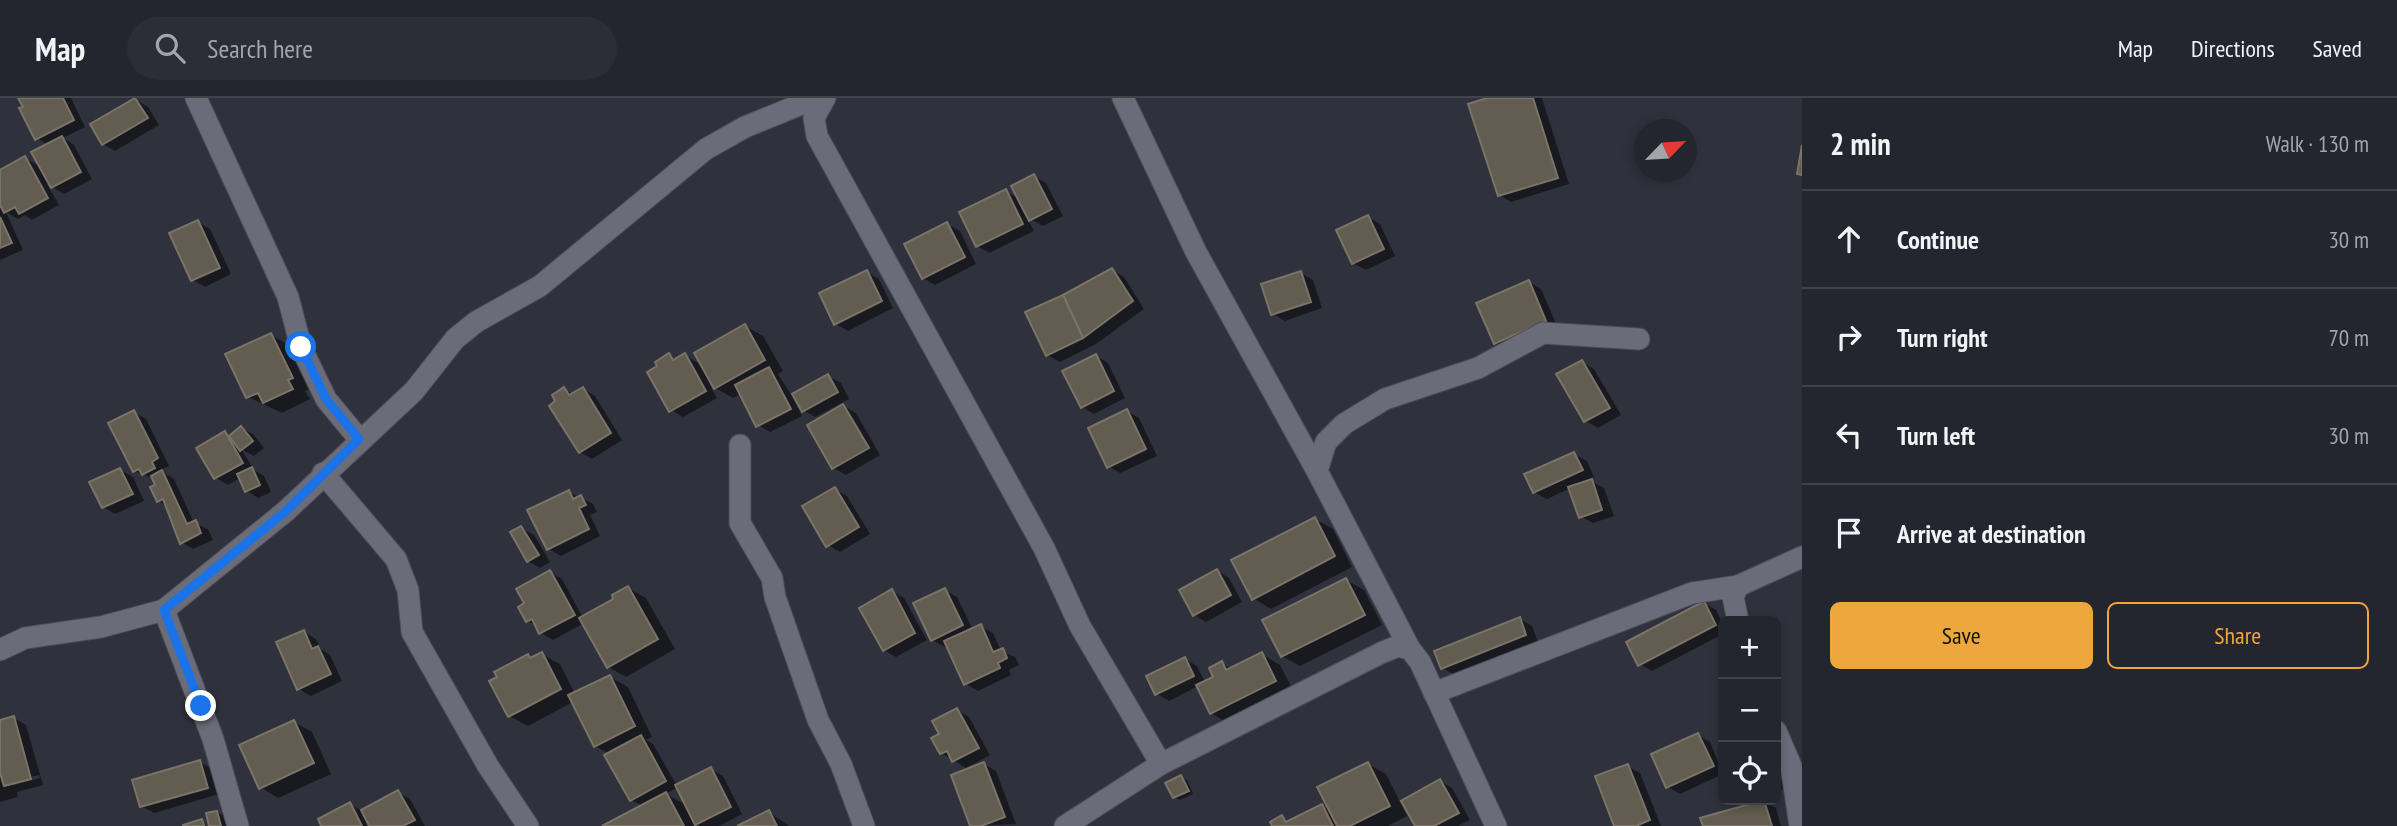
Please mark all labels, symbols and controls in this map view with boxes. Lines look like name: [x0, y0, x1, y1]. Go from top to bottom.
search box: [127, 17, 617, 80]
text: Map: [35, 27, 85, 70]
icon: search: [151, 29, 189, 67]
text: Search here: [207, 32, 313, 65]
text: Map: [2118, 33, 2153, 64]
text: Directions: [2191, 33, 2275, 64]
text: Saved: [2313, 33, 2362, 64]
north arrow: [1634, 119, 1697, 182]
text: 2 min: [1830, 124, 1891, 163]
text: Walk · 130 m: [2266, 129, 2369, 158]
icon: ahead: [1830, 220, 1868, 258]
text: Continue: [1897, 223, 1979, 256]
text: 30 m: [2328, 225, 2369, 254]
icon: right: [1830, 318, 1868, 356]
text: Turn right: [1897, 321, 1988, 354]
text: 70 m: [2328, 323, 2369, 352]
route start: [285, 331, 316, 362]
icon: left: [1830, 416, 1868, 454]
text: Turn left: [1897, 419, 1975, 452]
text: 30 m: [2328, 421, 2369, 450]
icon: arrive: [1830, 514, 1868, 552]
text: Arrive at destination: [1897, 517, 2086, 550]
button: Save: [1830, 602, 2093, 669]
button: Share: [2107, 602, 2369, 669]
map controls: [1718, 616, 1781, 805]
button: +: [1718, 616, 1781, 679]
button: −: [1718, 679, 1781, 742]
route end: [185, 690, 216, 721]
button: locate: [1718, 742, 1781, 805]

